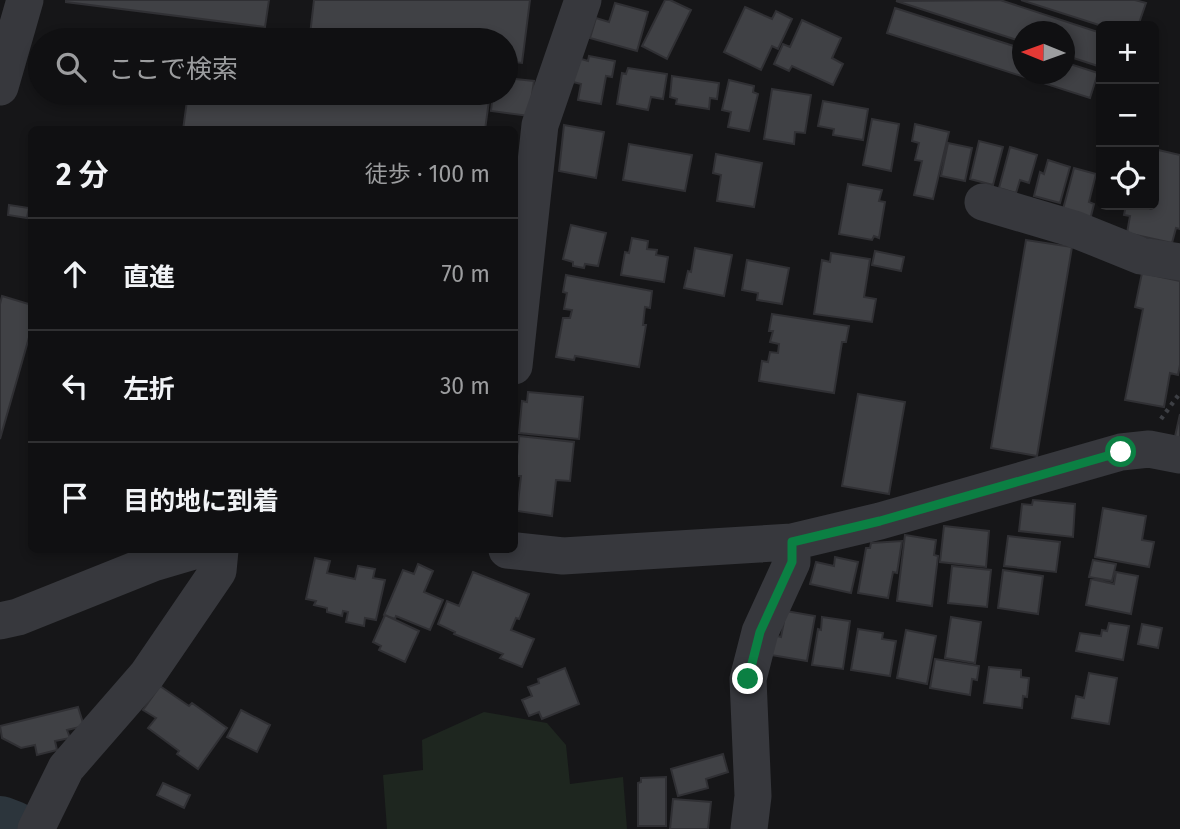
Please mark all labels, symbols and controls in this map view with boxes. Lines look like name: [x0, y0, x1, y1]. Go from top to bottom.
north arrow: [1012, 21, 1075, 84]
map controls: [1096, 21, 1159, 210]
button: +: [1096, 21, 1159, 84]
search box: [28, 28, 518, 105]
icon: search: [52, 48, 90, 86]
text: ここで検索: [108, 54, 238, 85]
button: −: [1096, 84, 1159, 147]
button: locate: [1096, 147, 1159, 210]
text: 2 分: [56, 157, 109, 193]
text: 徒歩 · 100 m: [365, 160, 490, 188]
icon: ahead: [56, 255, 94, 293]
text: 70 m: [441, 260, 490, 288]
text: 直進: [123, 262, 175, 293]
icon: left: [56, 367, 94, 405]
text: 30 m: [440, 372, 490, 400]
text: 左折: [123, 374, 175, 405]
route start: [1105, 436, 1136, 467]
icon: arrive: [56, 479, 94, 517]
text: 目的地に到着: [123, 486, 279, 517]
route end: [732, 663, 763, 694]

